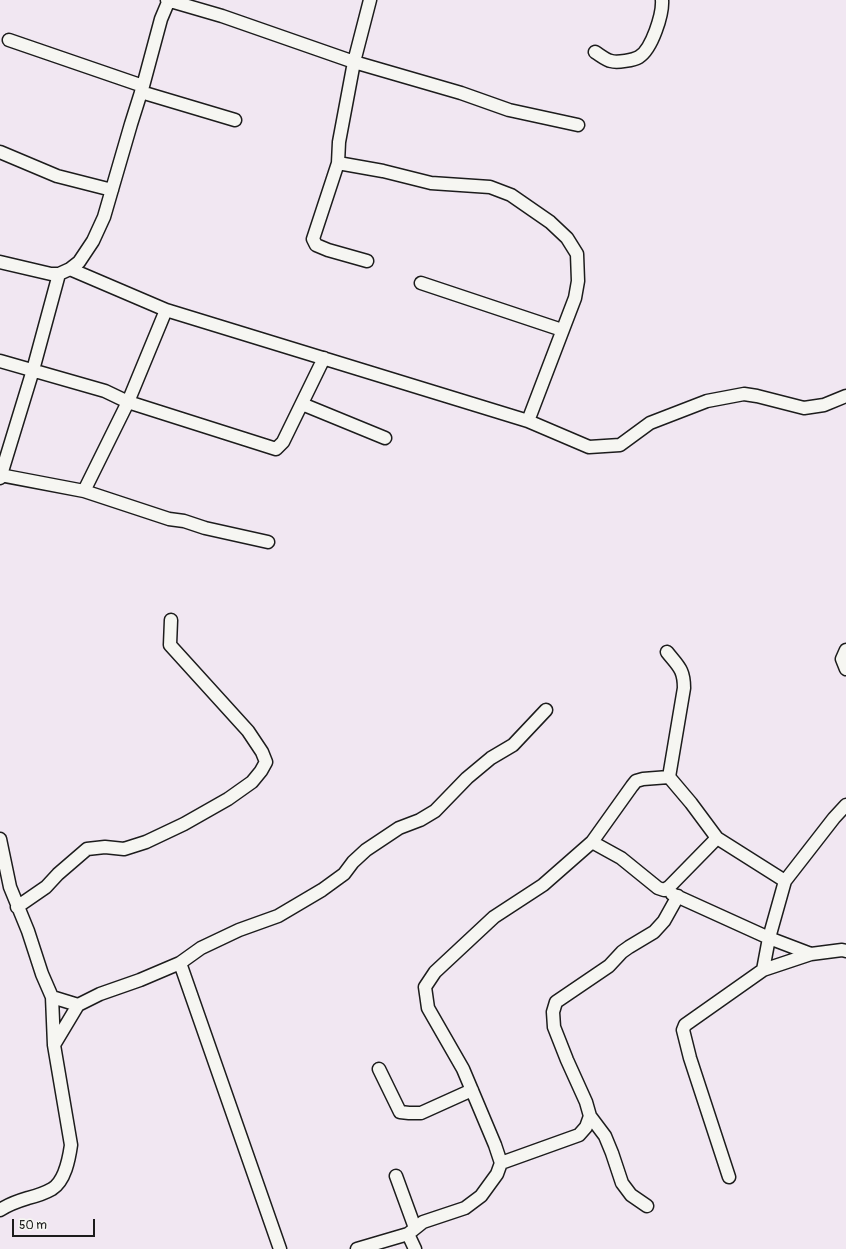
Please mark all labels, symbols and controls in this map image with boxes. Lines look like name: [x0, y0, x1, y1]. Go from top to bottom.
scale bar: [14, 1211, 97, 1237]
text: 50 m: [19, 1218, 47, 1233]

